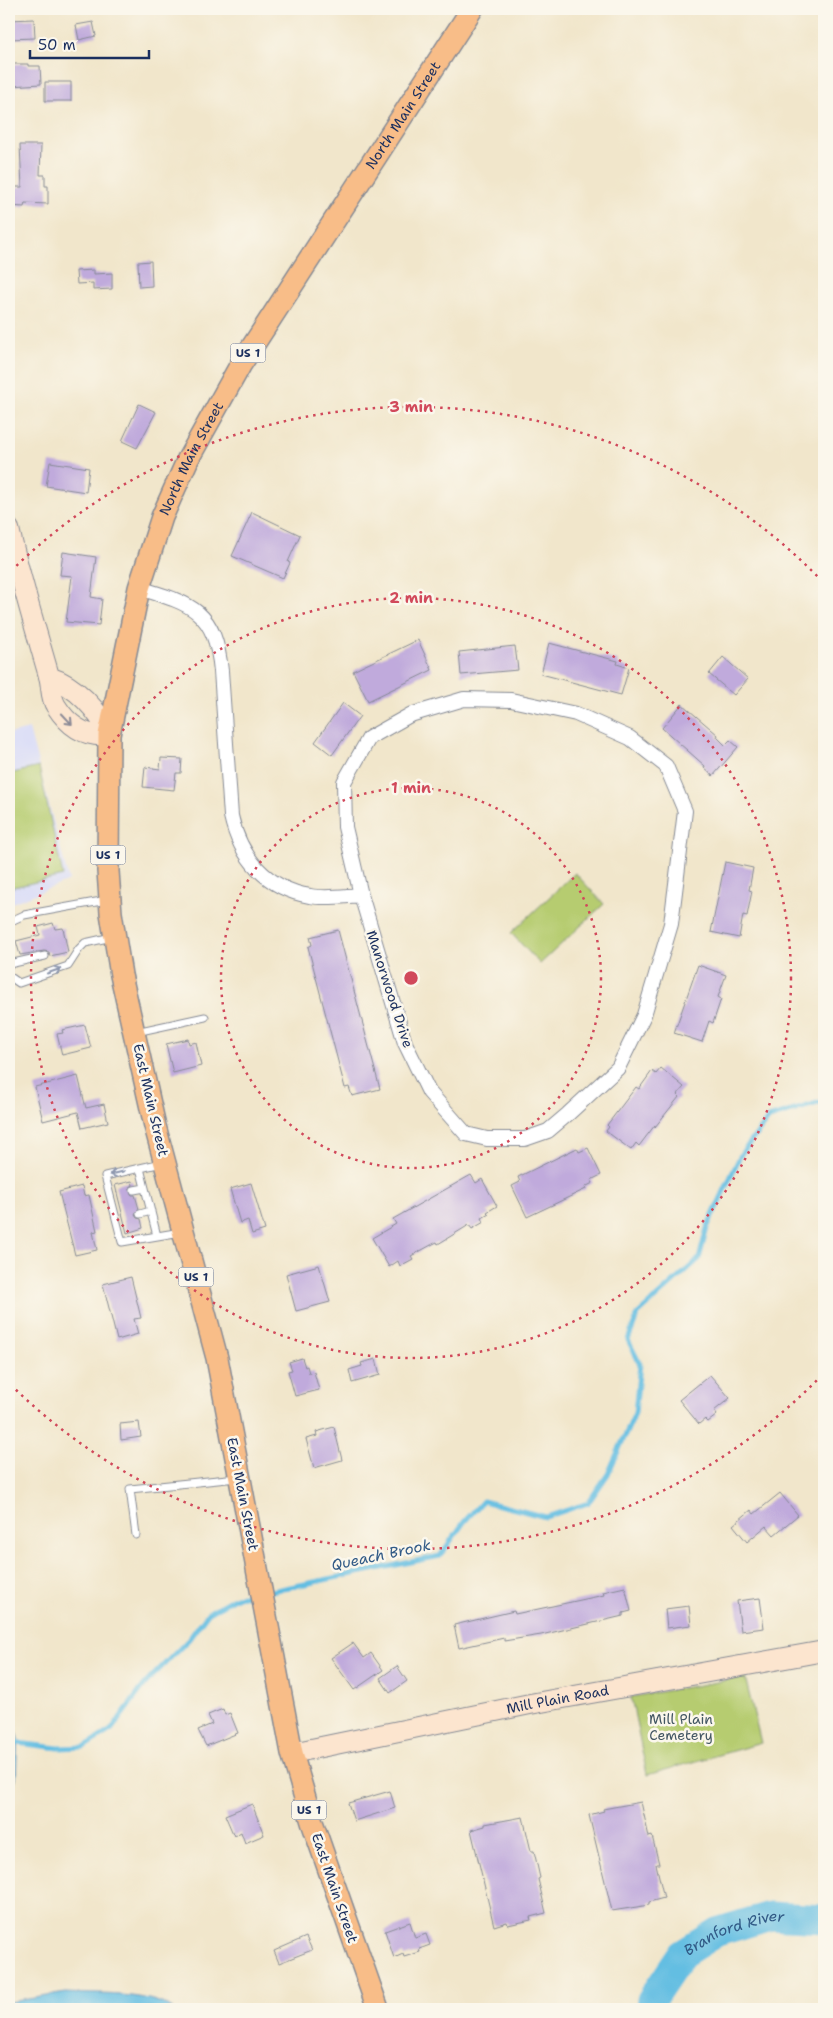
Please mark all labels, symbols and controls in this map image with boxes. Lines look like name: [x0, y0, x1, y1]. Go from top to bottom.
scale bar: [30, 28, 149, 60]
text: 50 m: [38, 35, 76, 55]
street label: North Main Street: [361, 58, 445, 172]
road number: US 1: [230, 343, 266, 362]
text: 3 min: [389, 397, 433, 417]
street label: North Main Street: [155, 399, 227, 518]
text: 2 min: [389, 588, 433, 608]
one-way arrow: [61, 713, 73, 725]
text: 1 min: [391, 778, 431, 798]
road number: US 1: [90, 846, 126, 864]
street label: Manorwood Drive: [363, 928, 418, 1050]
one-way arrow: [45, 966, 61, 975]
centre of rings: [402, 969, 420, 987]
street label: East Main Street: [129, 1042, 173, 1158]
one-way arrow: [110, 1169, 126, 1178]
road number: US 1: [178, 1268, 214, 1286]
street label: East Main Street: [223, 1436, 263, 1552]
water label: Queach Brook: [329, 1535, 433, 1575]
street label: Mill Plain Road: [505, 1681, 610, 1718]
park label: Mill Plain Cemetery: [649, 1710, 713, 1744]
road number: US 1: [292, 1800, 326, 1820]
street label: East Main Street: [308, 1831, 362, 1945]
water label: Branford River: [680, 1906, 786, 1960]

